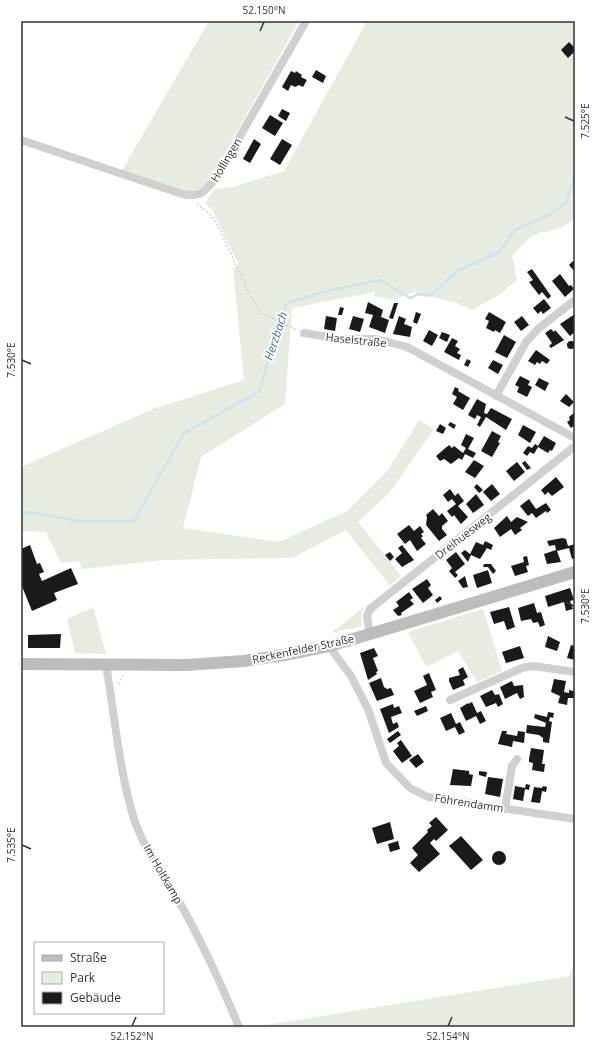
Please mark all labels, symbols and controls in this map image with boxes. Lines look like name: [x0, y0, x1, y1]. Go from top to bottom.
text: 52.150°N: [242, 3, 286, 17]
text: 7.525°E: [578, 103, 592, 139]
street label: Hollingen: [207, 135, 245, 184]
water label: Herzbach: [260, 309, 291, 362]
street label: Haselstraße: [325, 329, 387, 350]
text: 7.530°E: [4, 342, 18, 378]
street label: Dreihuesweg: [432, 509, 494, 562]
text: 7.530°E: [578, 588, 592, 624]
street label: Reckenfelder Straße: [251, 630, 355, 667]
street label: Föhrendamm: [433, 790, 505, 815]
text: 7.535°E: [4, 827, 18, 863]
street label: Im Holtkamp: [140, 841, 187, 906]
legend: [34, 942, 164, 1014]
text: Straße: [70, 949, 107, 966]
text: Park: [70, 969, 96, 986]
text: Gebäude: [70, 989, 121, 1006]
text: 52.152°N: [110, 1029, 154, 1043]
text: 52.154°N: [426, 1029, 470, 1043]

